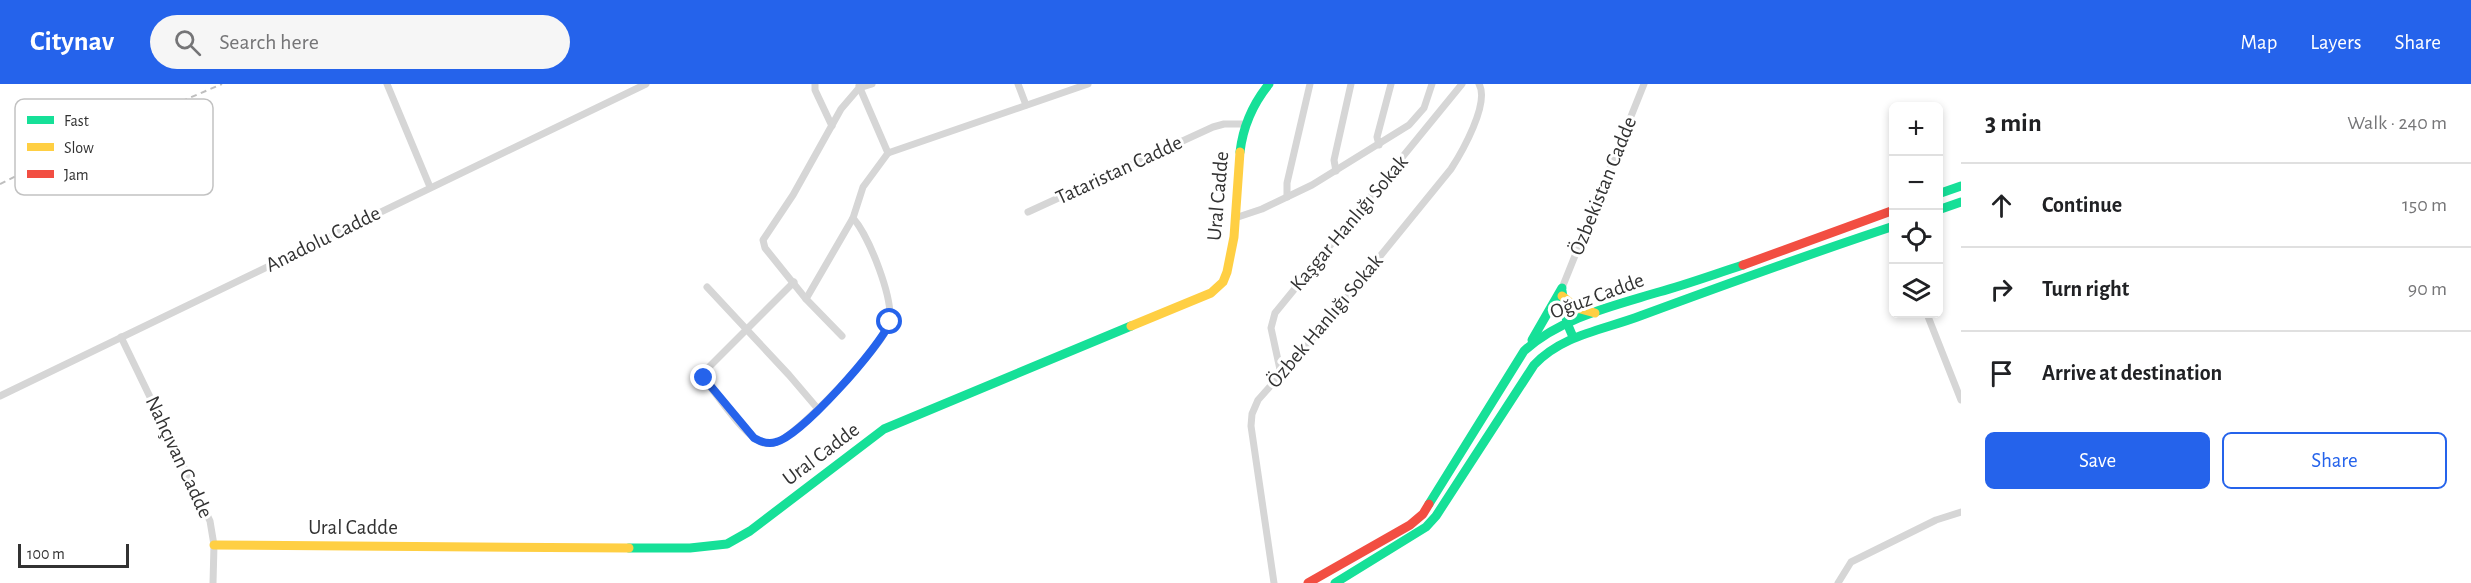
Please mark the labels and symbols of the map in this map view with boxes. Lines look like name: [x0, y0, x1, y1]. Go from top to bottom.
legend: [15, 99, 213, 195]
text: Fast: [64, 113, 89, 129]
street label: Özbekistan Cadde: [1565, 113, 1640, 258]
street label: Tataristan Cadde: [1052, 132, 1186, 208]
text: Slow: [64, 140, 94, 156]
street label: Ural Cadde: [1204, 150, 1232, 242]
street label: Kaşgar Hanlığı Sokak: [1286, 151, 1412, 295]
text: Jam: [64, 167, 89, 183]
street label: Anadolu Cadde: [262, 202, 384, 276]
street label: Özbek Hanlığı Sokak: [1262, 249, 1387, 392]
street label: Oğuz Cadde: [1547, 269, 1647, 323]
route start: [876, 308, 902, 334]
route end: [690, 364, 716, 390]
street label: Nahçıvan Cadde: [142, 393, 216, 521]
street label: Ural Cadde: [779, 419, 863, 489]
street label: Ural Cadde: [308, 517, 398, 538]
scale bar: [18, 541, 129, 568]

